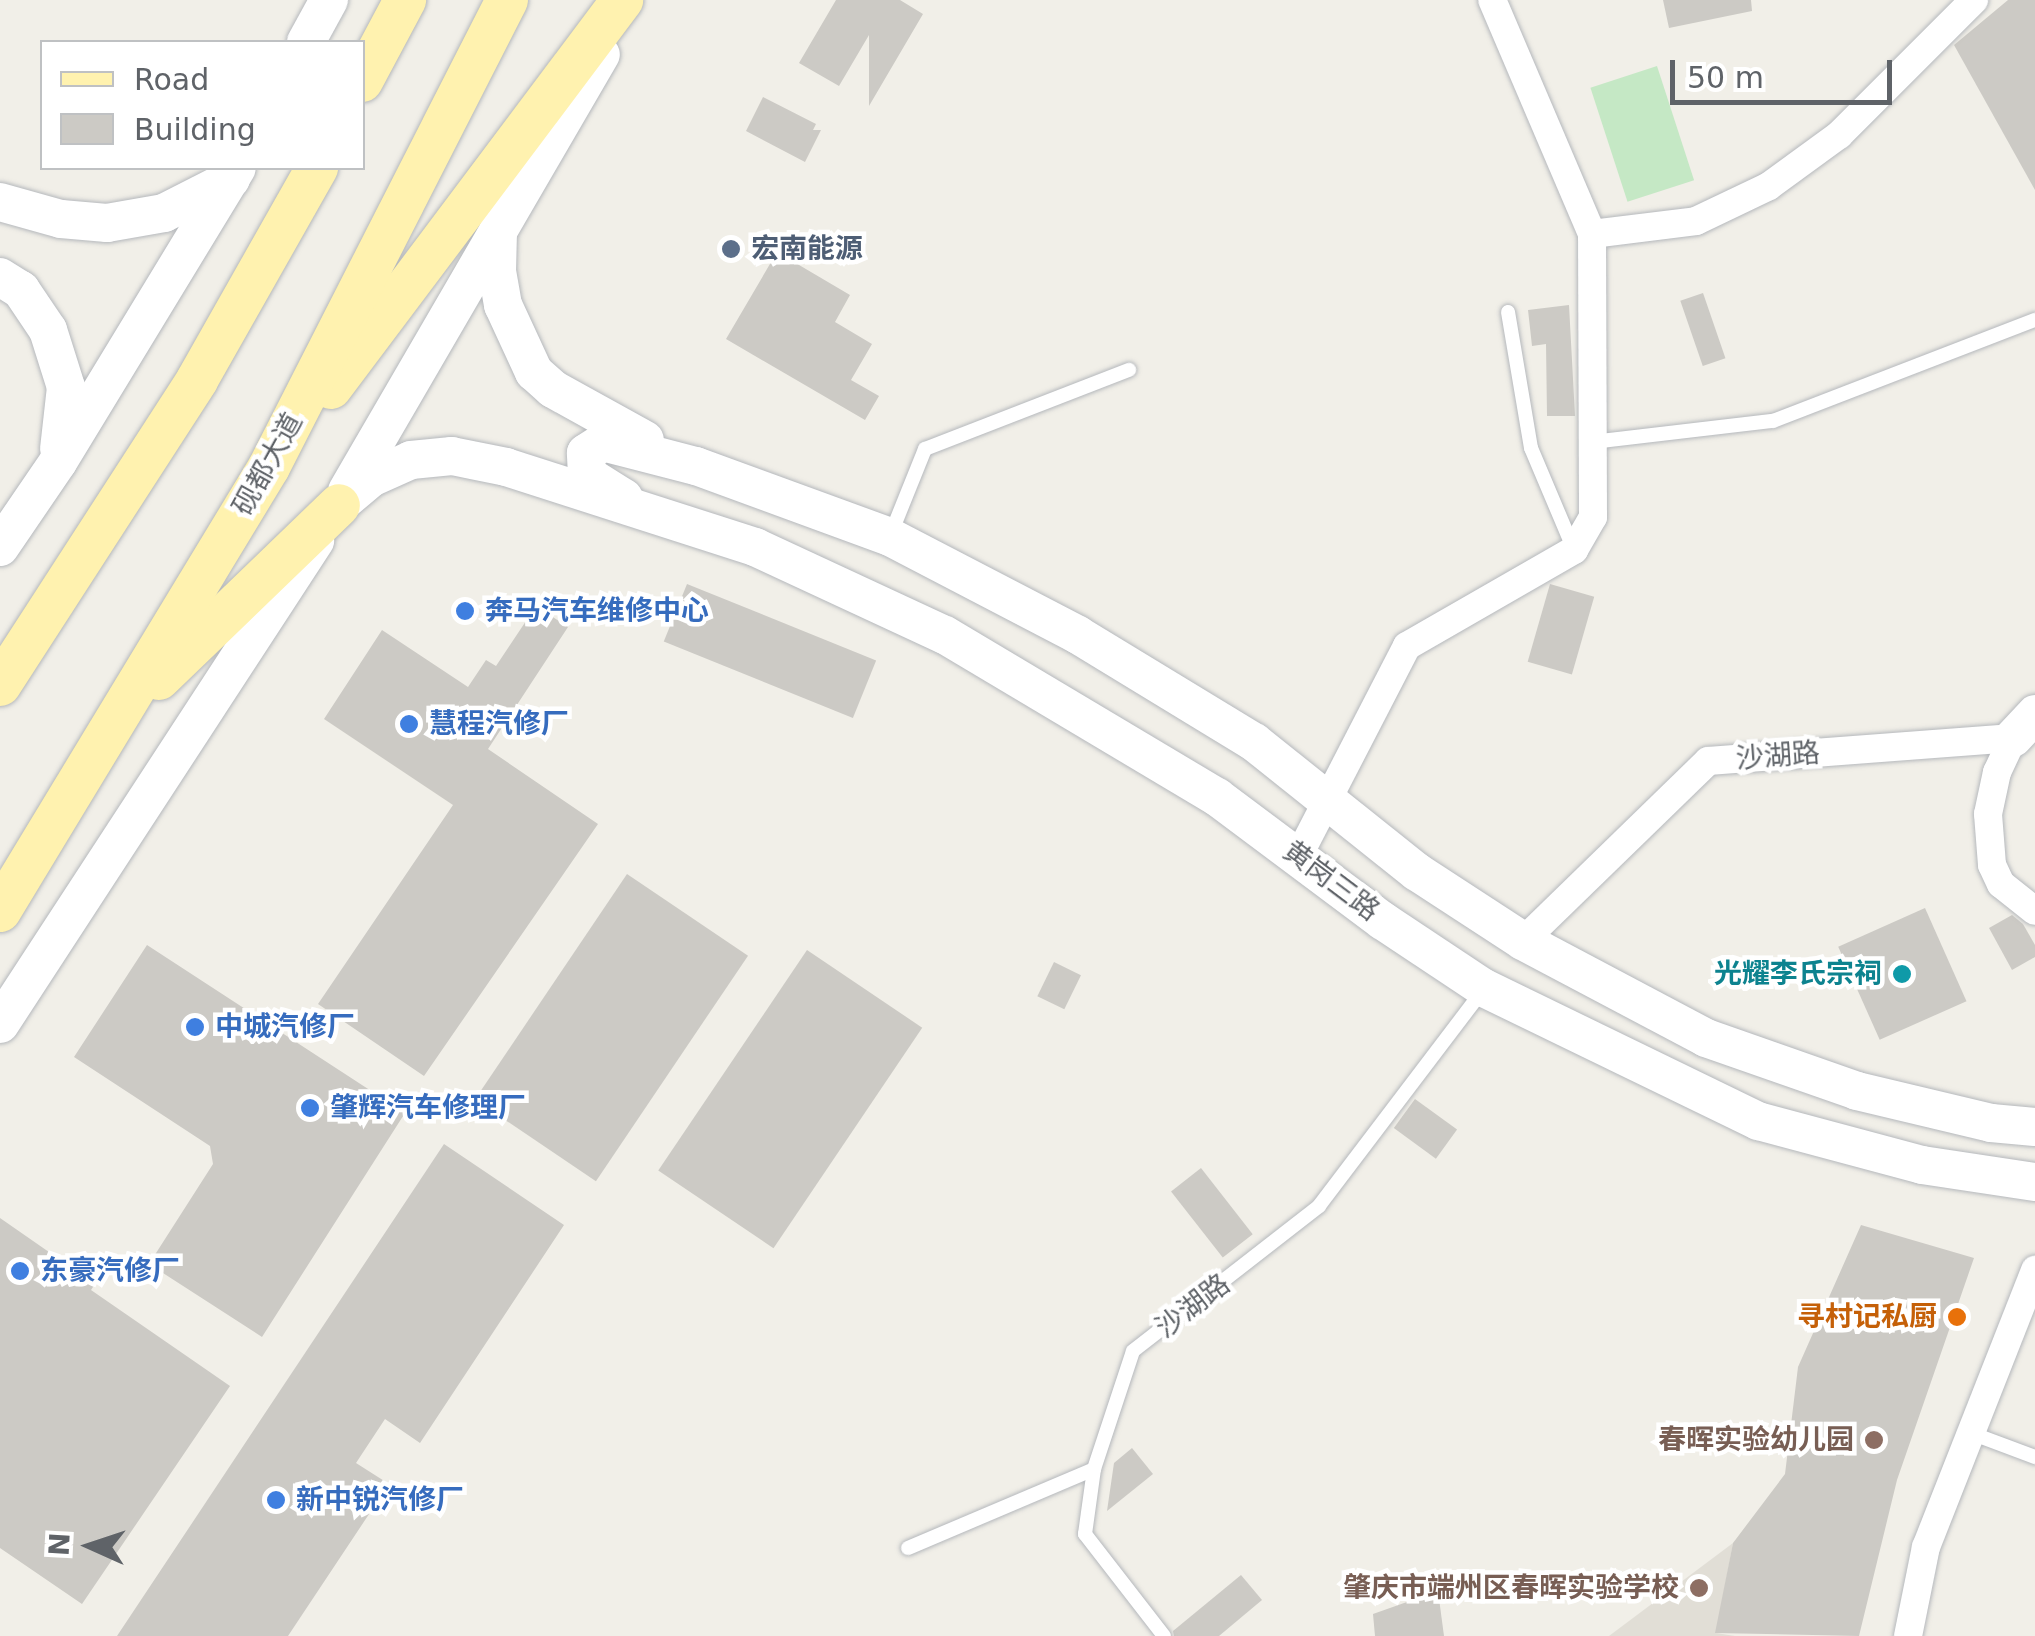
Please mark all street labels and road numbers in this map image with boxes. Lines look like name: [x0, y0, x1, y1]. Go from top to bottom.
street label: 砚都大道: [226, 407, 310, 521]
street label: 沙湖路: [1735, 736, 1821, 776]
street label: 黄岗三路: [1276, 834, 1386, 928]
street label: 沙湖路: [1149, 1267, 1237, 1345]

